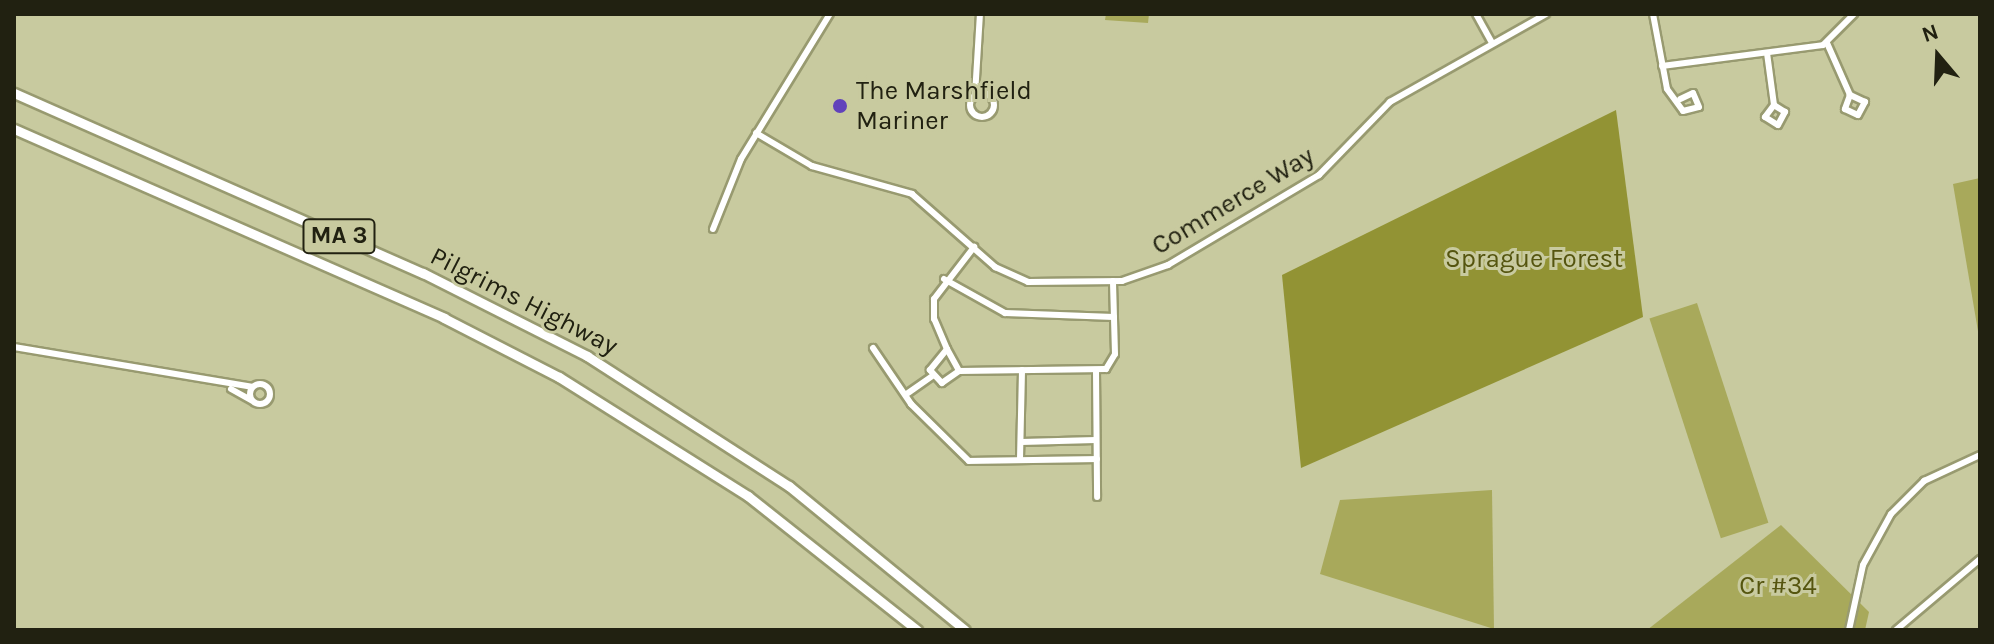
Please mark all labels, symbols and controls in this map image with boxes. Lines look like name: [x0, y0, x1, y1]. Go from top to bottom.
north arrow: [1898, 16, 1978, 96]
text: N: [1918, 18, 1942, 48]
place label: The Marshfield Mariner: [856, 75, 1032, 136]
marker: The Marshfield Mariner: [831, 97, 849, 115]
street label: Commerce Way: [1146, 140, 1320, 262]
road number: MA 3: [301, 216, 377, 256]
street label: Pilgrims Highway: [425, 240, 623, 362]
park label: Sprague Forest: [1445, 243, 1623, 275]
park label: Cr #34: [1739, 570, 1817, 602]

